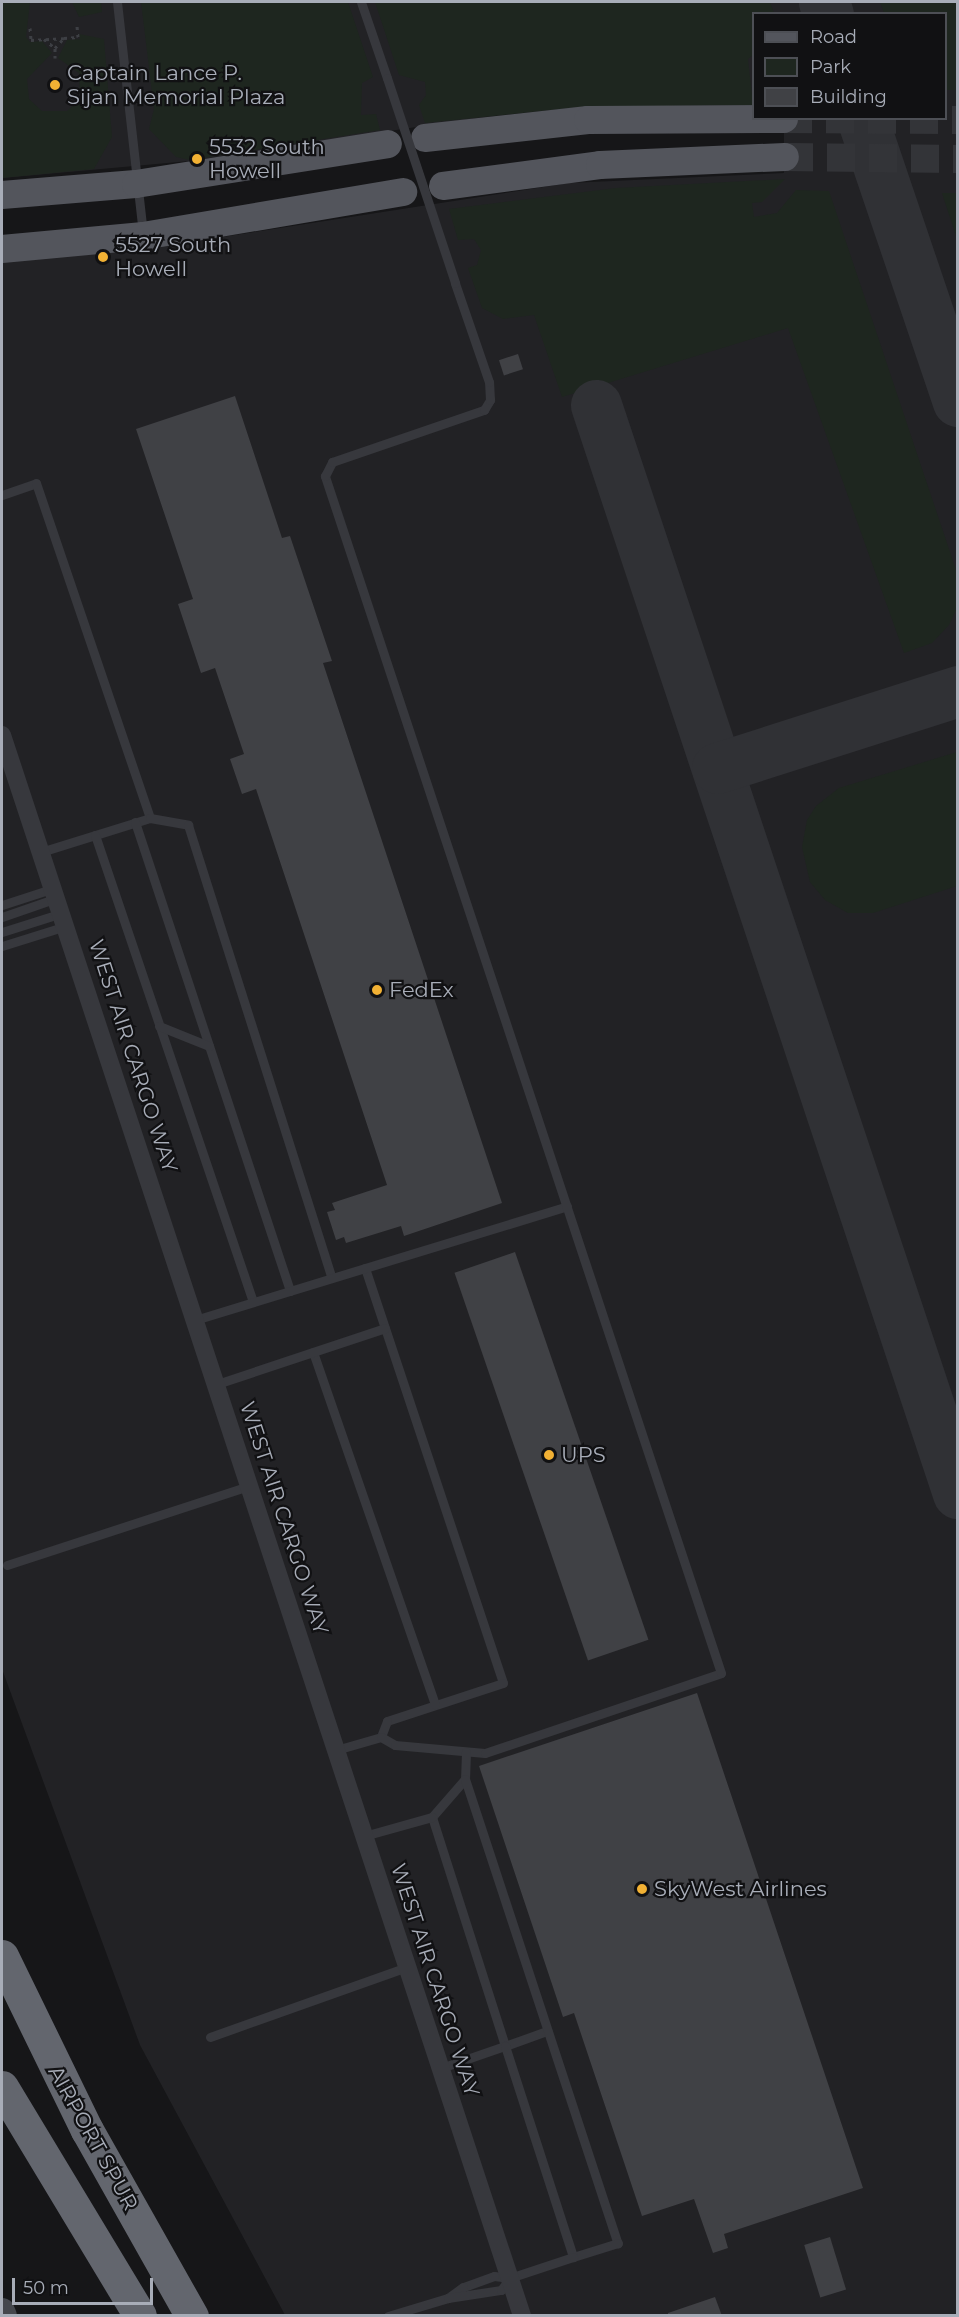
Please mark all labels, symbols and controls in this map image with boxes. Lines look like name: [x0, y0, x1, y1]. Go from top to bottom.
legend: [752, 12, 947, 120]
text: Road: [810, 26, 857, 48]
text: Park: [810, 56, 851, 78]
place label: Captain Lance P. Sijan Memorial Plaza: [67, 60, 285, 110]
marker: Captain Lance P. Sijan Memorial Plaza: [48, 78, 62, 92]
text: Building: [810, 86, 887, 108]
place label: 5532 South Howell: [209, 134, 325, 184]
marker: 5532 South Howell: [190, 152, 204, 166]
place label: 5527 South Howell: [115, 232, 231, 282]
marker: 5527 South Howell: [96, 250, 110, 264]
street label: WEST AIR CARGO WAY: [83, 936, 183, 1176]
place label: FedEx: [389, 977, 454, 1003]
marker: FedEx: [370, 983, 384, 997]
street label: WEST AIR CARGO WAY: [234, 1398, 334, 1638]
place label: UPS: [561, 1442, 606, 1468]
marker: UPS: [542, 1448, 556, 1462]
street label: WEST AIR CARGO WAY: [385, 1860, 485, 2100]
place label: SkyWest Airlines: [654, 1876, 827, 1902]
marker: SkyWest Airlines: [635, 1882, 649, 1896]
street label: AIRPORT SPUR: [43, 2061, 143, 2215]
scale bar: [15, 2266, 156, 2304]
text: 50 m: [23, 2277, 69, 2299]

